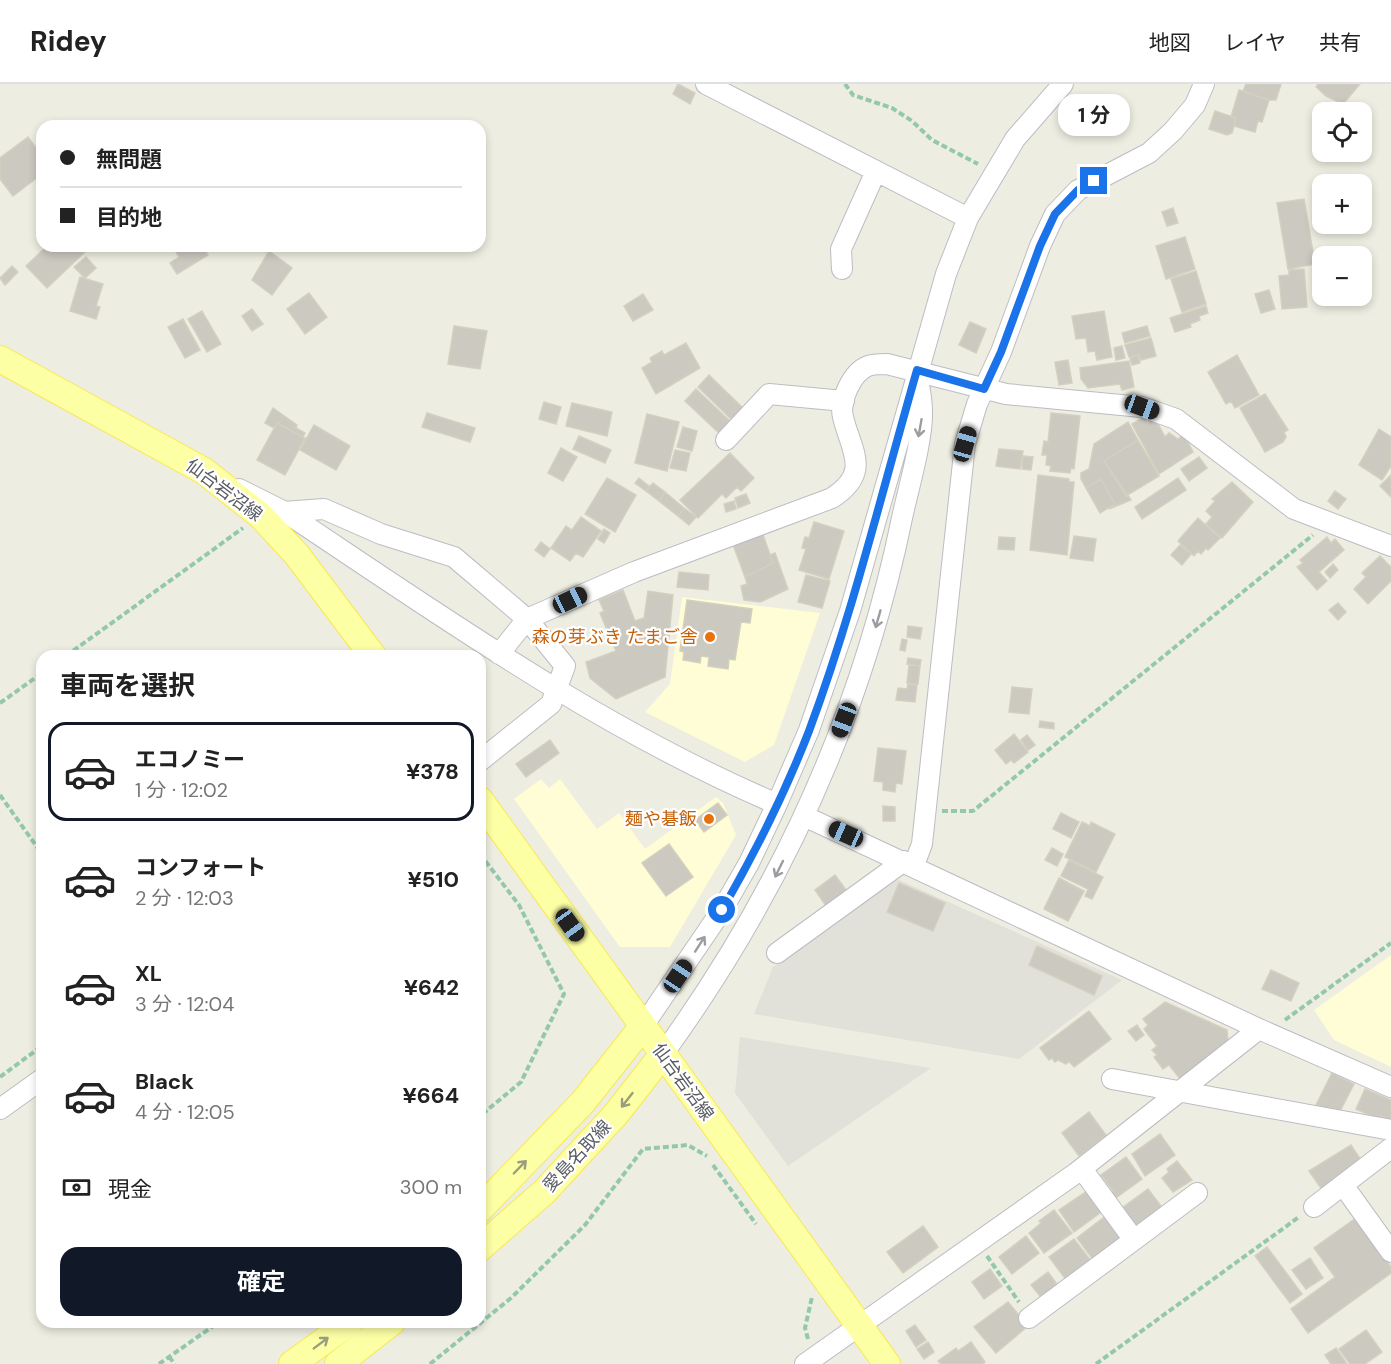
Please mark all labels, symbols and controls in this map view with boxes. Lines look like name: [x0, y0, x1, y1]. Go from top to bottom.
text: Ridey: [30, 23, 107, 60]
text: 地図: [1149, 29, 1191, 57]
text: レイヤ: [1224, 29, 1286, 57]
text: 共有: [1319, 29, 1361, 57]
callout: 1 分: [1058, 94, 1130, 136]
text: 1 分: [1078, 102, 1110, 128]
map controls: [1312, 102, 1372, 306]
button: locate: [1312, 102, 1372, 162]
text: 無問題: [96, 145, 162, 174]
route end: [1080, 167, 1107, 194]
button: +: [1312, 174, 1372, 234]
text: 目的地: [96, 203, 162, 232]
button: −: [1312, 246, 1372, 306]
car: [1122, 392, 1162, 422]
one-way arrow: [914, 418, 925, 437]
car: [951, 424, 979, 464]
street label: 仙台岩沼線: [181, 453, 267, 527]
car: [550, 584, 590, 616]
one-way arrow: [872, 609, 883, 628]
place label: 森の芽ぶき たまご舎: [532, 625, 698, 649]
marker: 森の芽ぶき たまご舎: [703, 630, 717, 644]
text: 車両を選択: [60, 668, 195, 703]
car: [829, 700, 859, 740]
icon: car: [63, 745, 117, 799]
text: エコノミー: [135, 745, 245, 774]
text: ¥378: [406, 757, 459, 786]
text: 1 分 · 12:02: [135, 777, 228, 803]
place label: 麺や碁飯: [625, 807, 697, 831]
marker: 麺や碁飯: [702, 812, 716, 826]
car: [826, 818, 866, 850]
icon: car: [63, 853, 117, 907]
text: コンフォート: [135, 853, 266, 882]
one-way arrow: [772, 859, 784, 877]
text: ¥510: [408, 865, 459, 894]
text: 2 分 · 12:03: [135, 885, 234, 911]
route start: [708, 896, 735, 923]
car: [552, 905, 588, 945]
one-way arrow: [695, 936, 707, 953]
car: [660, 956, 696, 996]
text: XL: [135, 959, 162, 988]
icon: car: [63, 961, 117, 1015]
text: ¥642: [404, 973, 459, 1002]
text: 3 分 · 12:04: [135, 991, 234, 1017]
street label: 仙台岩沼線: [647, 1039, 719, 1125]
text: Black: [135, 1067, 194, 1096]
icon: car: [63, 1069, 117, 1123]
text: ¥664: [403, 1081, 459, 1110]
one-way arrow: [620, 1092, 633, 1108]
text: 4 分 · 12:05: [135, 1099, 235, 1125]
street label: 愛島名取線: [538, 1115, 616, 1197]
one-way arrow: [513, 1160, 528, 1175]
icon: cash: [60, 1171, 93, 1204]
text: 300 m: [400, 1174, 462, 1200]
text: 現金: [108, 1175, 152, 1204]
button: 確定: [60, 1247, 462, 1316]
one-way arrow: [312, 1337, 328, 1349]

